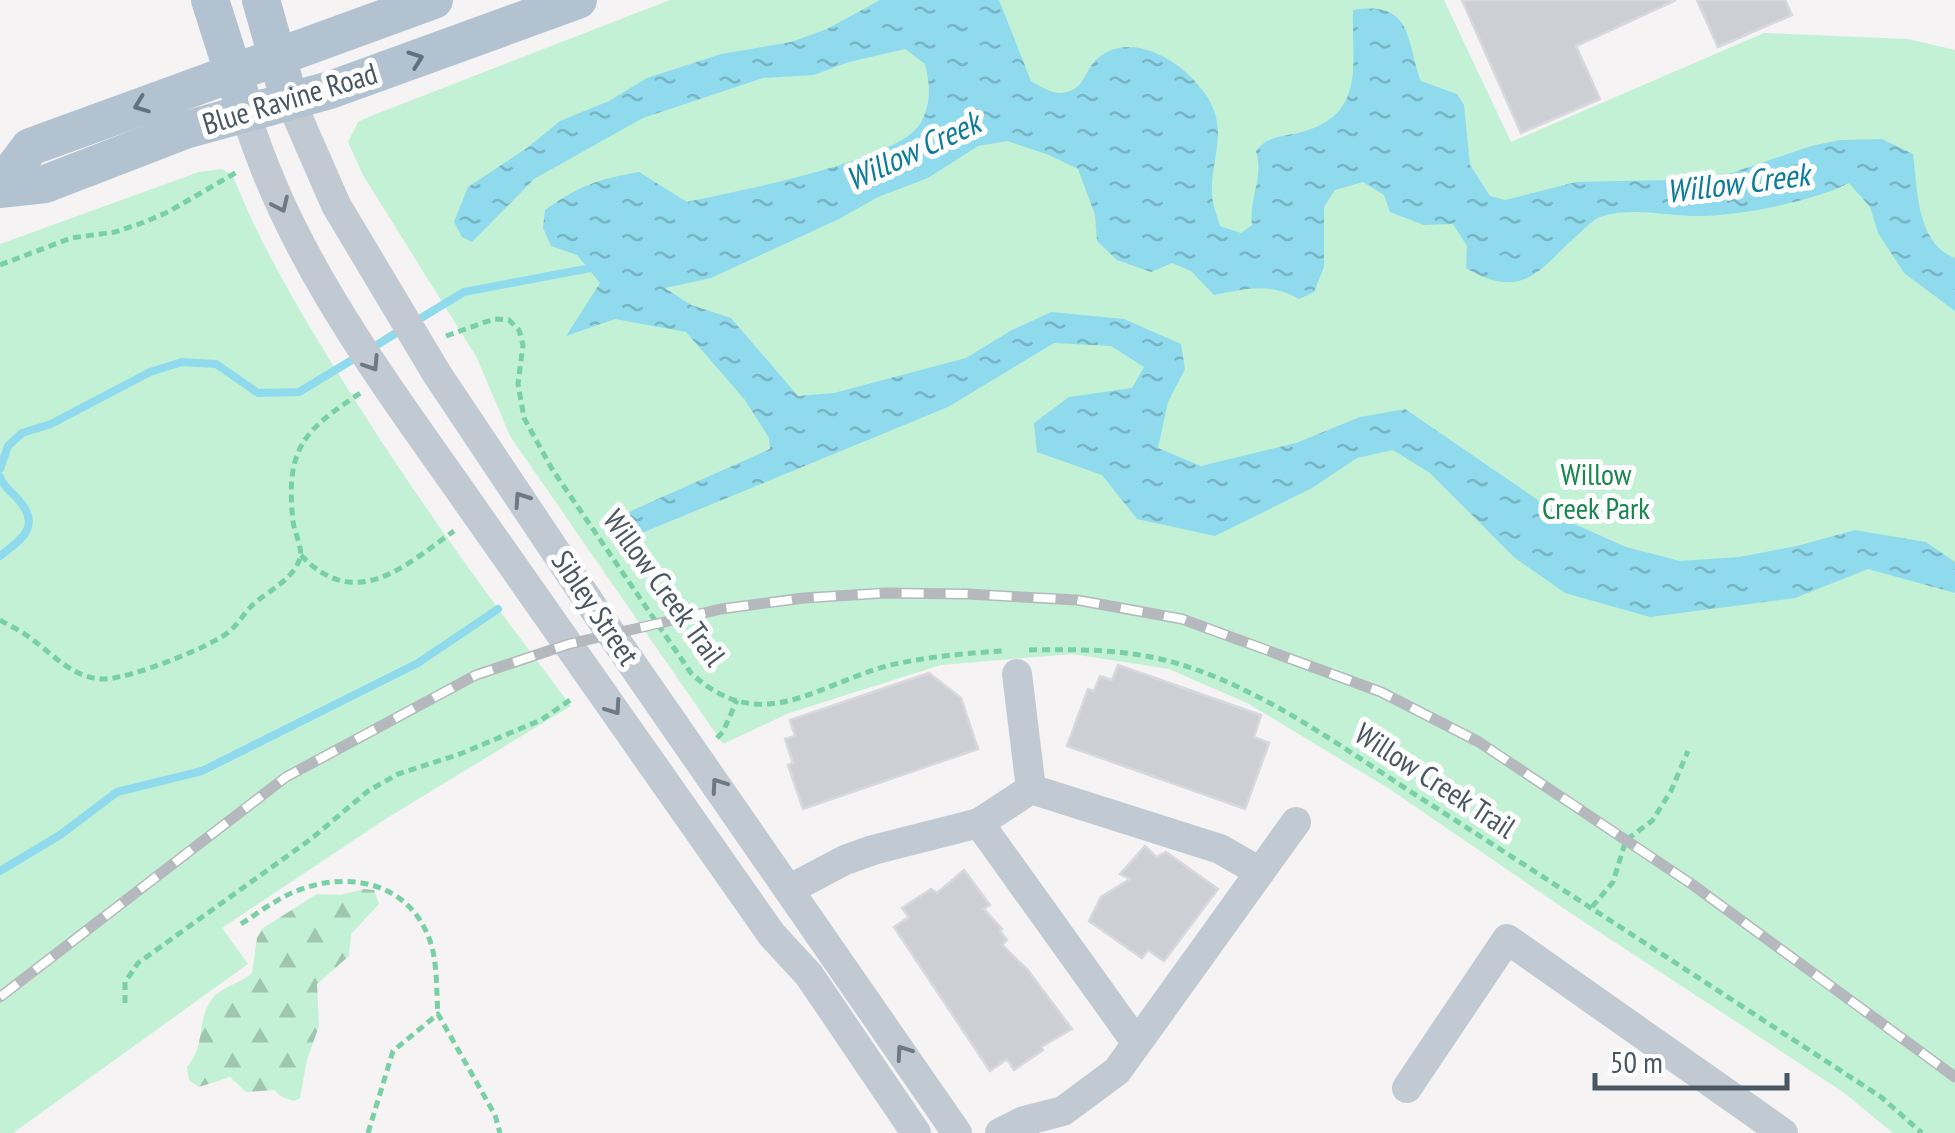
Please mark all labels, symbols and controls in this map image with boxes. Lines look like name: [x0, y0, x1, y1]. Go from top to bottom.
one-way arrow: [406, 50, 423, 71]
street label: Blue Ravine Road: [198, 53, 382, 143]
one-way arrow: [133, 93, 151, 113]
water label: Willow Creek: [839, 99, 990, 199]
water label: Willow Creek: [1664, 152, 1815, 212]
one-way arrow: [269, 195, 289, 213]
one-way arrow: [360, 353, 379, 371]
park label: Willow Creek Park: [1542, 454, 1650, 527]
one-way arrow: [514, 491, 533, 509]
street label: Willow Creek Trail: [595, 501, 735, 673]
street label: Sibley Street: [544, 542, 649, 673]
one-way arrow: [602, 697, 620, 715]
street label: Willow Creek Trail: [1348, 713, 1524, 846]
one-way arrow: [712, 778, 730, 796]
scale bar: [1595, 1028, 1788, 1090]
text: 50 m: [1610, 1042, 1663, 1081]
one-way arrow: [897, 1045, 915, 1063]

